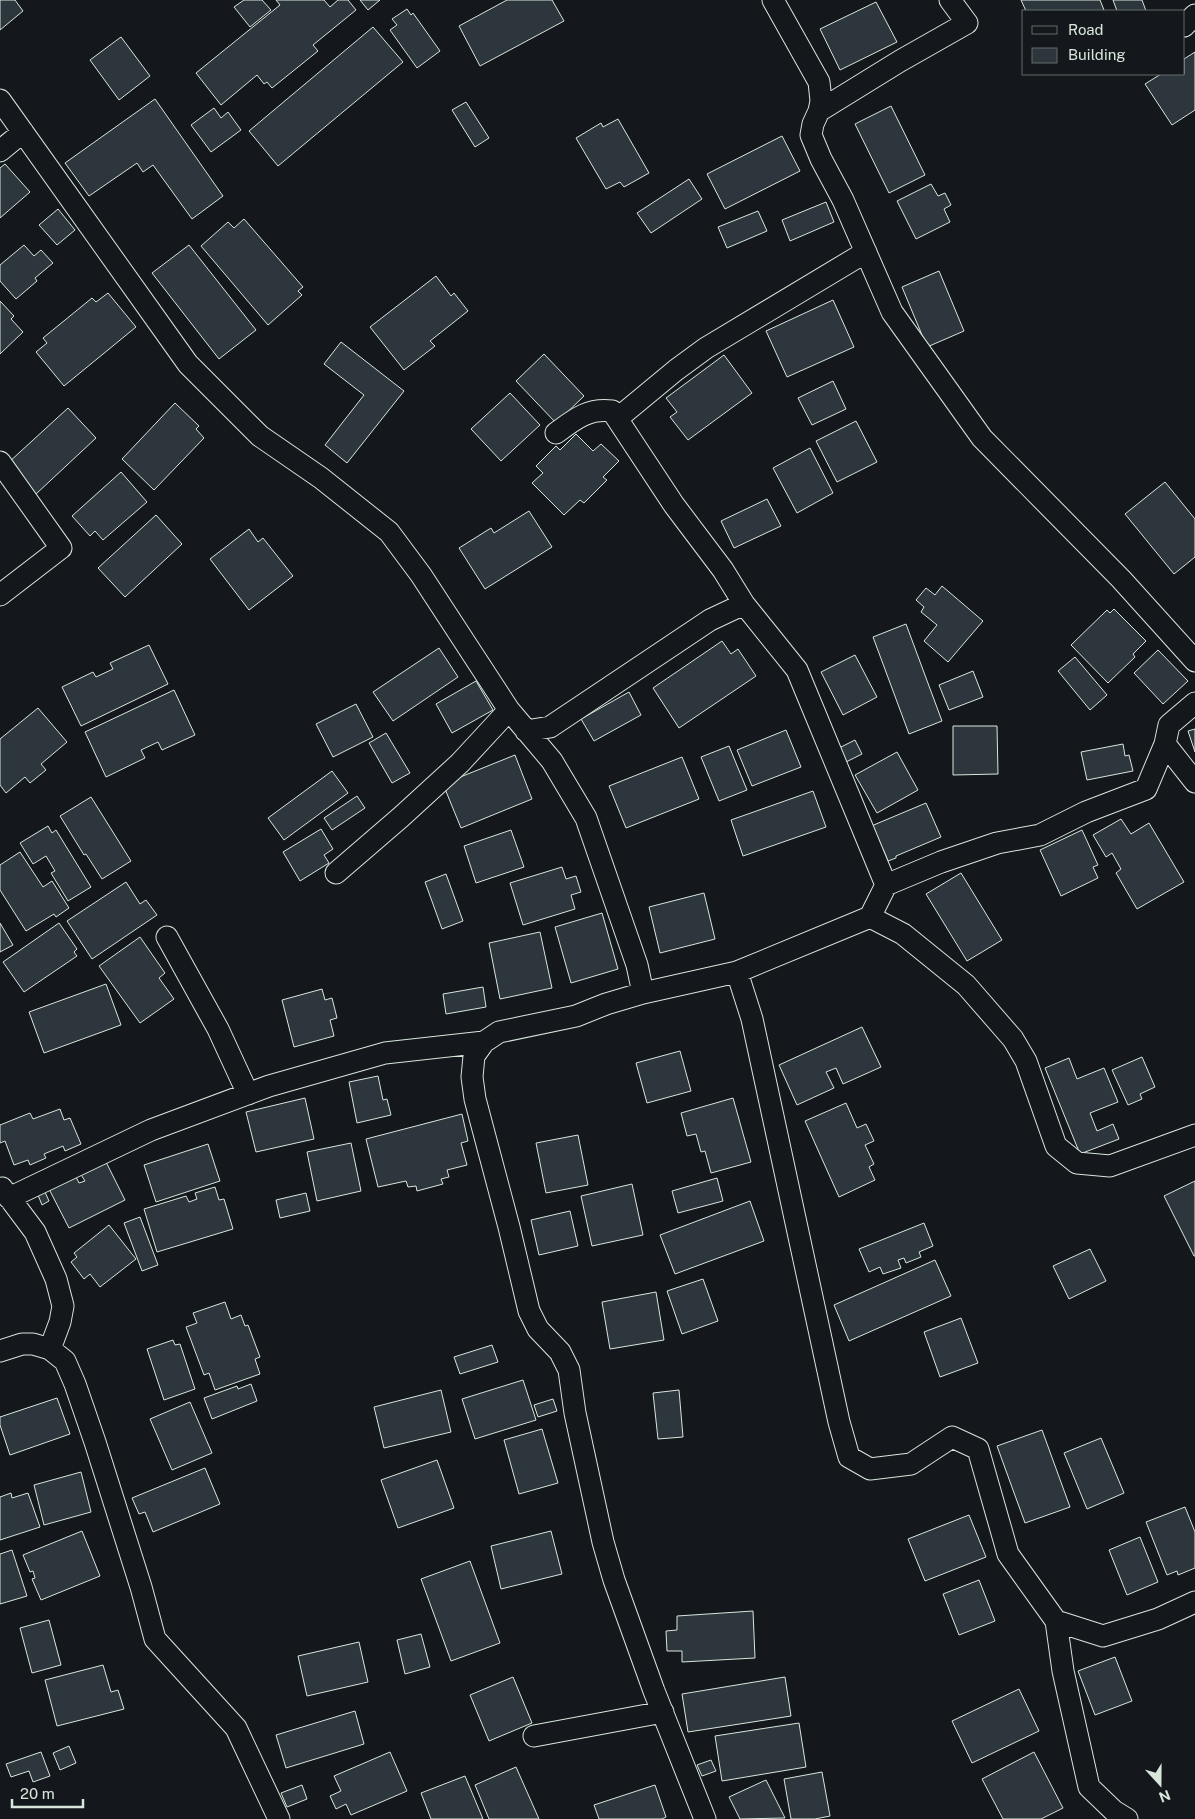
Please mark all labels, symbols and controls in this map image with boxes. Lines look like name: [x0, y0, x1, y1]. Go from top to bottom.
legend: [1022, 10, 1185, 75]
text: Road: [1068, 21, 1104, 38]
text: Building: [1068, 46, 1126, 63]
north arrow: [1135, 1759, 1185, 1809]
scale bar: [12, 1776, 84, 1808]
text: 20 m: [20, 1785, 55, 1802]
text: N: [1157, 1787, 1173, 1806]

